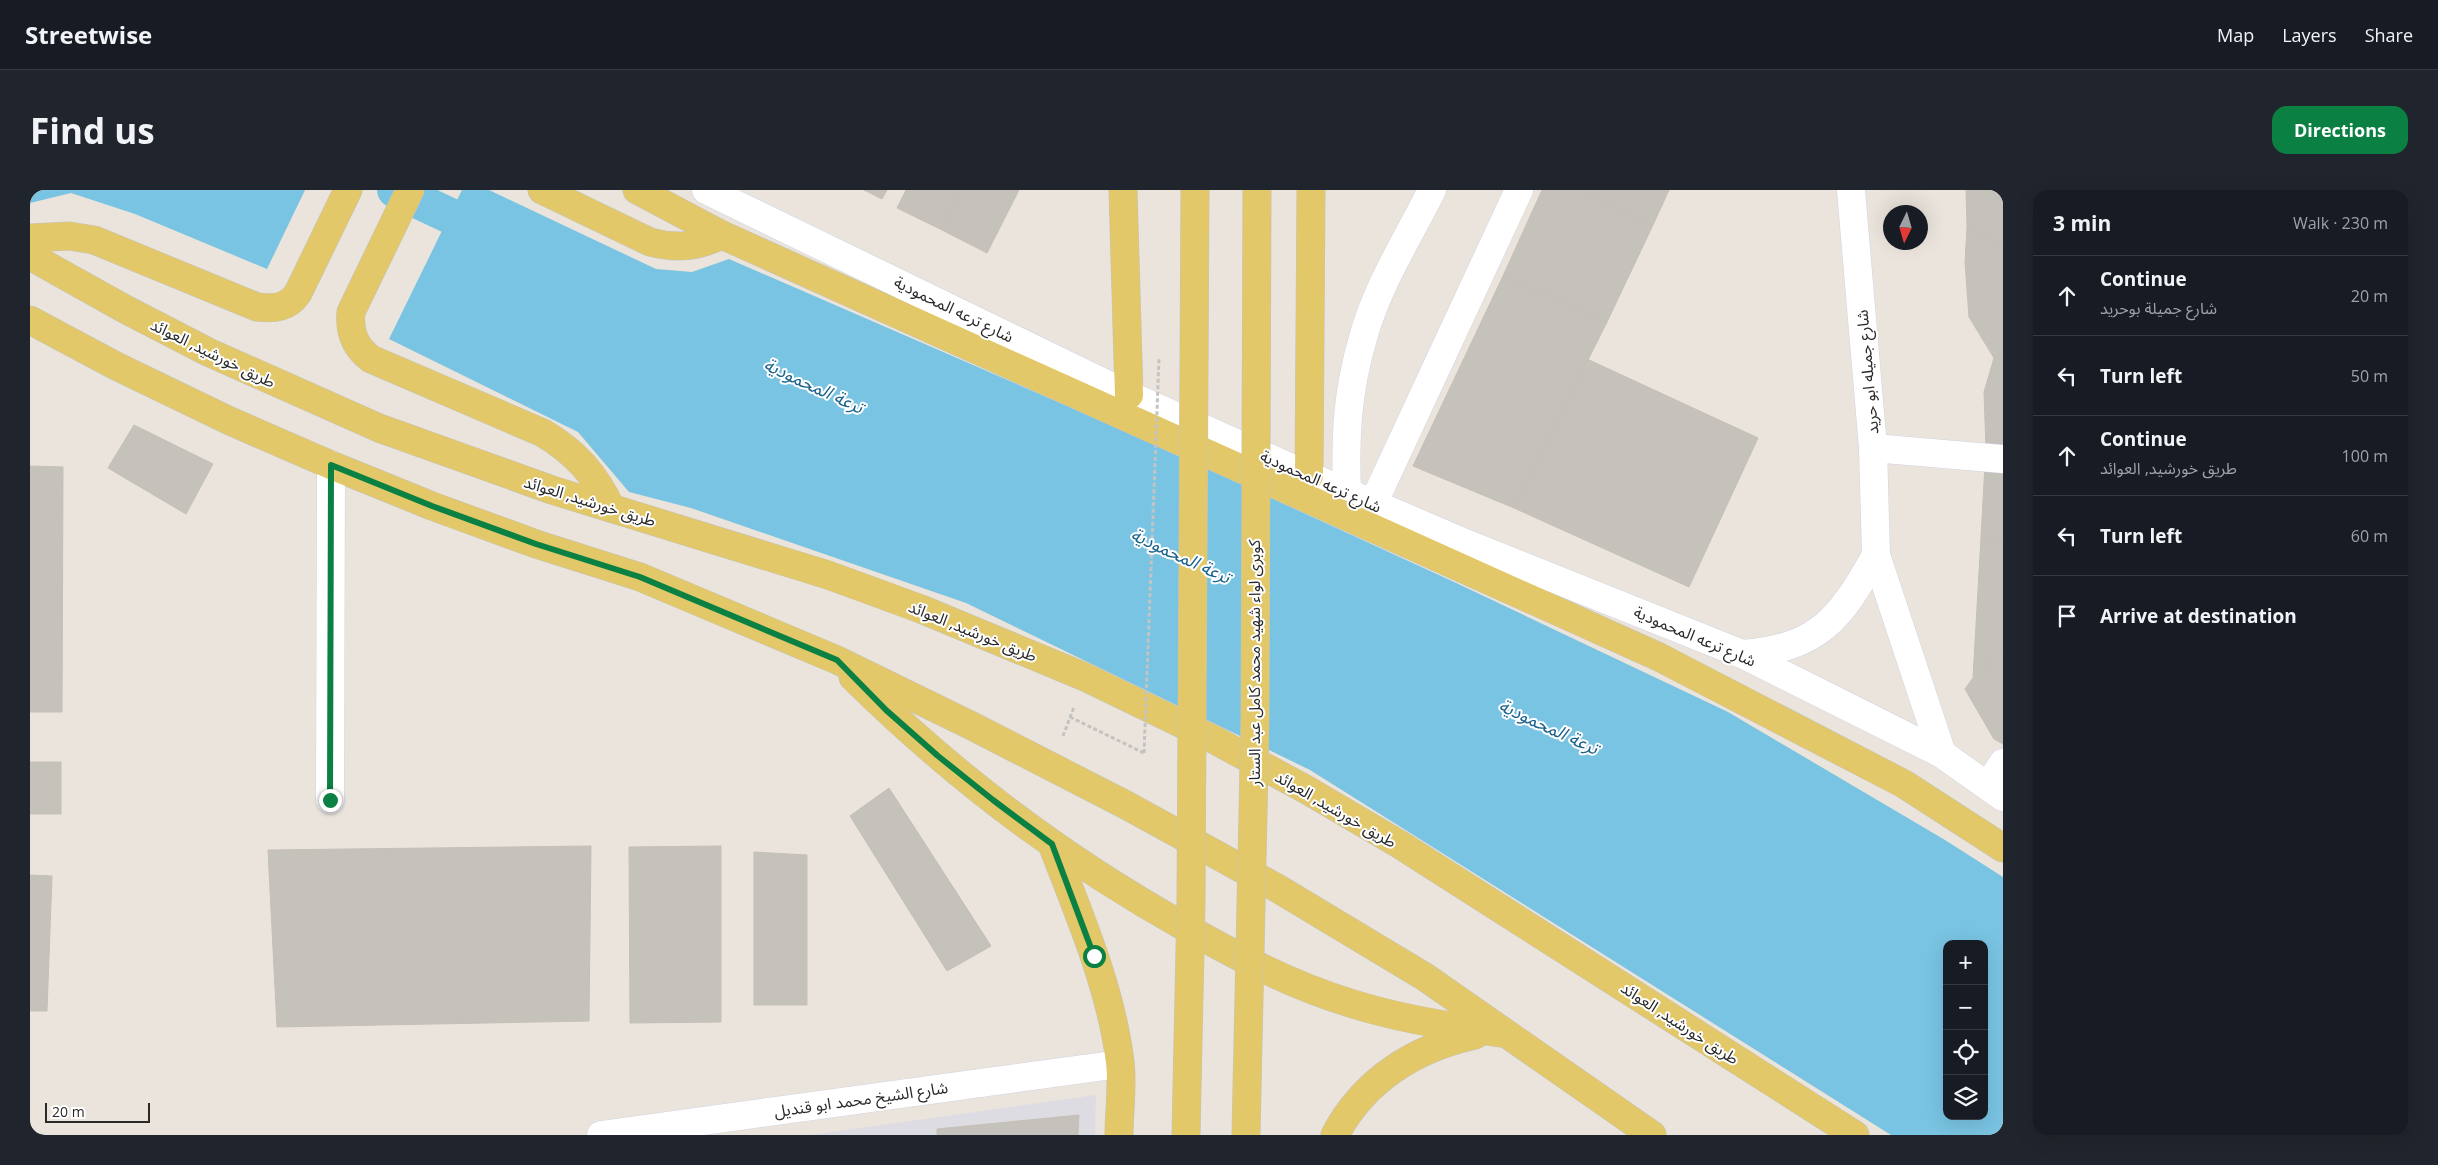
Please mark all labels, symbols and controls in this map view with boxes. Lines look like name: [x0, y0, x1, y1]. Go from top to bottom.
text: Streetwise: [25, 18, 152, 51]
text: Map: [2217, 23, 2254, 47]
text: Layers: [2282, 23, 2337, 47]
text: Share: [2365, 23, 2413, 47]
button: Directions: [2272, 106, 2408, 154]
text: Find us: [30, 107, 155, 154]
north arrow: [1883, 205, 1928, 250]
text: 3 min: [2053, 209, 2111, 237]
text: Walk · 230 m: [2293, 212, 2388, 234]
text: Continue: [2100, 266, 2187, 292]
street label: شارع ترعه المحمودية: [890, 271, 1017, 349]
icon: ahead: [2053, 282, 2081, 310]
text: 20 m: [2351, 285, 2388, 307]
text: شارع جميلة بوحريد: [2100, 297, 2217, 319]
street label: شارع جميله ابو حريد: [1851, 309, 1885, 435]
street label: طريق خورشيد, العوائد: [147, 313, 279, 393]
water label: ترعة المحمودية: [760, 352, 870, 420]
icon: left: [2053, 362, 2081, 390]
text: Turn left: [2100, 363, 2182, 389]
text: 50 m: [2351, 365, 2388, 387]
text: Continue: [2100, 426, 2187, 452]
icon: ahead: [2053, 442, 2081, 470]
street label: شارع ترعه المحمودية: [1256, 444, 1385, 519]
text: 100 m: [2342, 445, 2388, 467]
text: طريق خورشيد, العوائد: [2100, 457, 2237, 479]
street label: طريق خورشيد, العوائد: [521, 470, 659, 532]
water label: ترعة المحمودية: [1127, 522, 1237, 590]
icon: left: [2053, 522, 2081, 550]
text: Turn left: [2100, 523, 2182, 549]
text: 60 m: [2351, 525, 2388, 547]
street label: كوبرى لواء شهيد محمد كامل عبد الستار: [1243, 539, 1265, 787]
street label: طريق خورشيد, العوائد: [905, 595, 1041, 667]
street label: شارع ترعه المحمودية: [1630, 600, 1759, 673]
icon: arrive: [2053, 602, 2081, 630]
text: Arrive at destination: [2100, 603, 2297, 629]
water label: ترعة المحمودية: [1495, 693, 1605, 761]
street label: طريق خورشيد, العوائد: [1271, 765, 1401, 853]
route end: [319, 789, 342, 812]
map controls: [1943, 940, 1988, 1120]
button: +: [1943, 940, 1988, 985]
route start: [1083, 945, 1106, 968]
street label: طريق خورشيد, العوائد: [1617, 977, 1743, 1070]
button: −: [1943, 985, 1988, 1030]
button: locate: [1943, 1030, 1988, 1075]
button: layers: [1943, 1075, 1988, 1120]
street label: شارع الشيخ محمد ابو قنديل: [773, 1076, 950, 1124]
scale bar: [45, 1100, 150, 1123]
text: 20 m: [52, 1102, 85, 1121]

